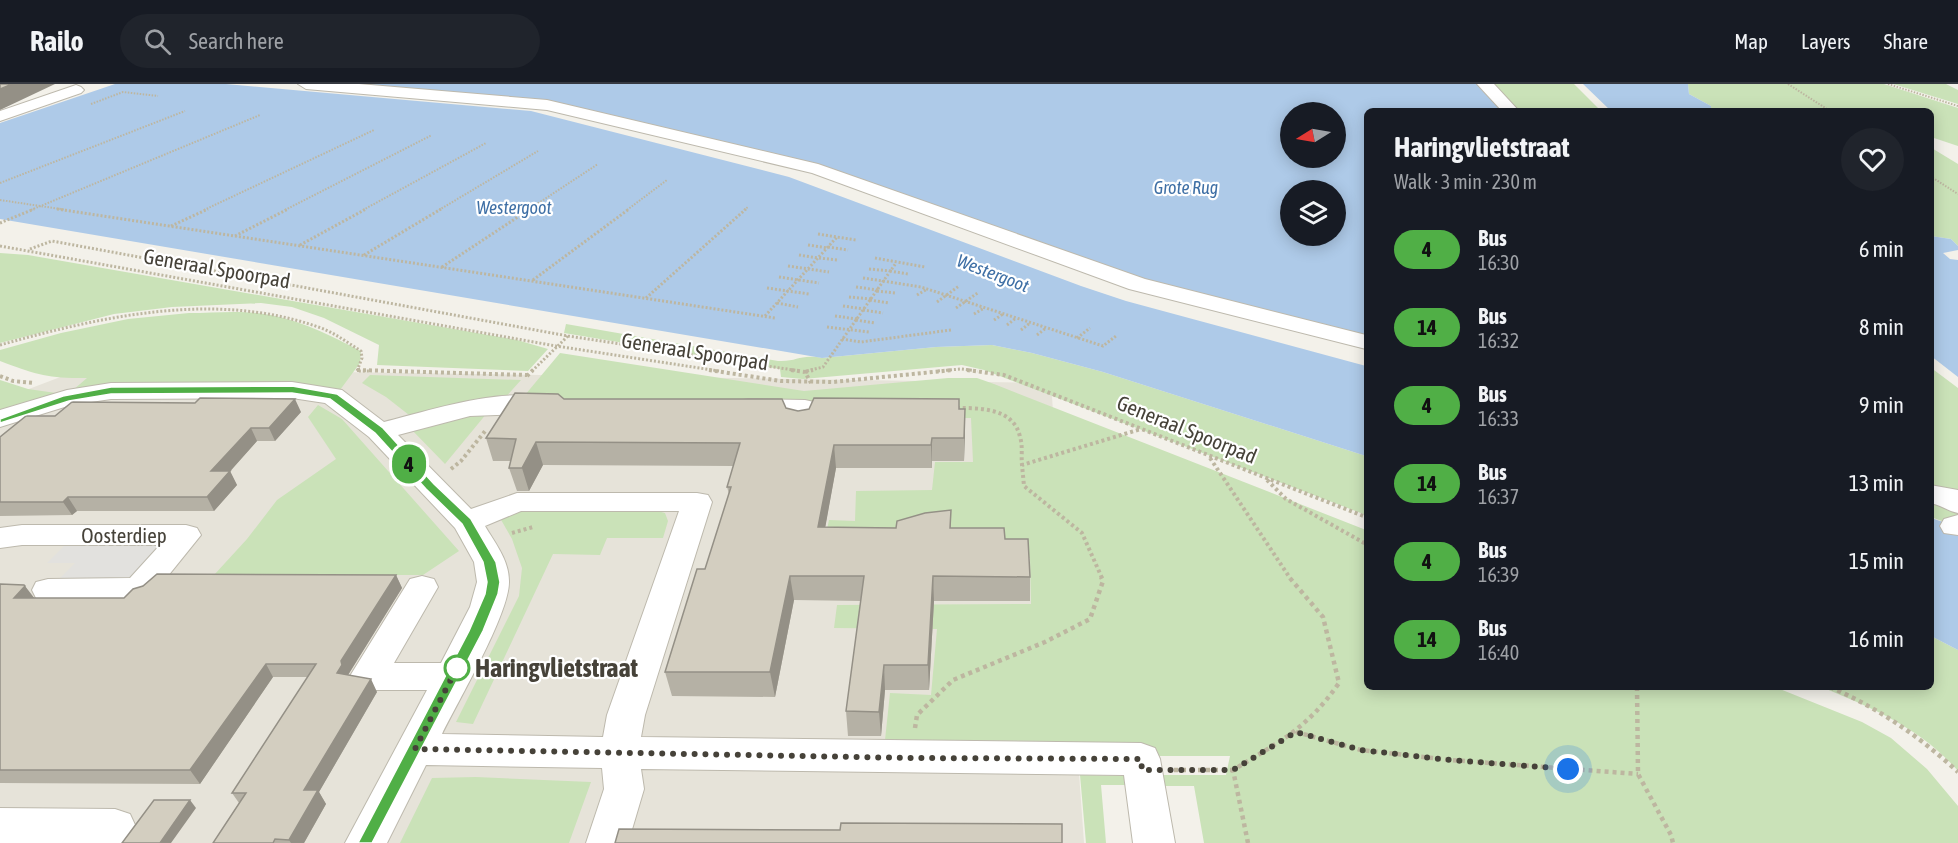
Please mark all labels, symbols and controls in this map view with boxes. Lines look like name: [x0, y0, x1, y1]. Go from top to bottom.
search box: [120, 14, 540, 68]
text: Railo: [30, 25, 84, 57]
icon: search: [141, 25, 174, 58]
text: Search here: [189, 28, 284, 54]
text: Map: [1734, 29, 1768, 53]
text: Layers: [1801, 29, 1851, 53]
text: Share: [1884, 29, 1928, 53]
north arrow: [1280, 102, 1346, 168]
map controls: [1280, 102, 1346, 246]
button: heart: [1841, 128, 1904, 191]
text: Haringvlietstraat: [1394, 131, 1570, 163]
text: Walk · 3 min · 230 m: [1394, 170, 1537, 193]
water label: Grote Rug: [1154, 177, 1218, 198]
button: layers: [1280, 180, 1346, 246]
water label: Westergoot: [476, 197, 552, 218]
text: Bus: [1478, 225, 1507, 251]
text: 6 min: [1859, 236, 1904, 262]
text: 4: [1422, 237, 1432, 261]
street label: Generaal Spoorpad: [142, 243, 292, 293]
water label: Westergoot: [954, 250, 1033, 297]
text: 16:30: [1478, 251, 1519, 274]
text: Bus: [1478, 303, 1507, 329]
text: 8 min: [1859, 314, 1904, 340]
text: 14: [1417, 315, 1437, 339]
street label: Generaal Spoorpad: [620, 328, 770, 374]
text: 16:32: [1478, 329, 1519, 352]
text: Bus: [1478, 381, 1507, 407]
street label: Generaal Spoorpad: [1114, 390, 1260, 468]
text: 9 min: [1859, 392, 1904, 418]
text: 4: [1422, 393, 1432, 417]
text: 16:33: [1478, 407, 1519, 430]
line badge: 4: [390, 444, 428, 484]
text: 4: [404, 452, 414, 476]
text: Bus: [1478, 459, 1507, 485]
text: 13 min: [1849, 470, 1904, 496]
text: 14: [1417, 471, 1437, 495]
text: 16:37: [1478, 485, 1519, 508]
street label: Oosterdiep: [81, 523, 167, 547]
text: Bus: [1478, 537, 1507, 563]
text: 15 min: [1849, 548, 1904, 574]
text: 4: [1422, 549, 1432, 573]
text: 16:39: [1478, 563, 1519, 586]
text: Bus: [1478, 615, 1507, 641]
text: 16 min: [1849, 626, 1904, 652]
text: 14: [1417, 627, 1437, 651]
text: 16:40: [1478, 641, 1519, 664]
place label: Haringvlietstraat: [475, 653, 639, 683]
marker: Haringvlietstraat: [444, 655, 470, 681]
your location: [1553, 754, 1583, 784]

